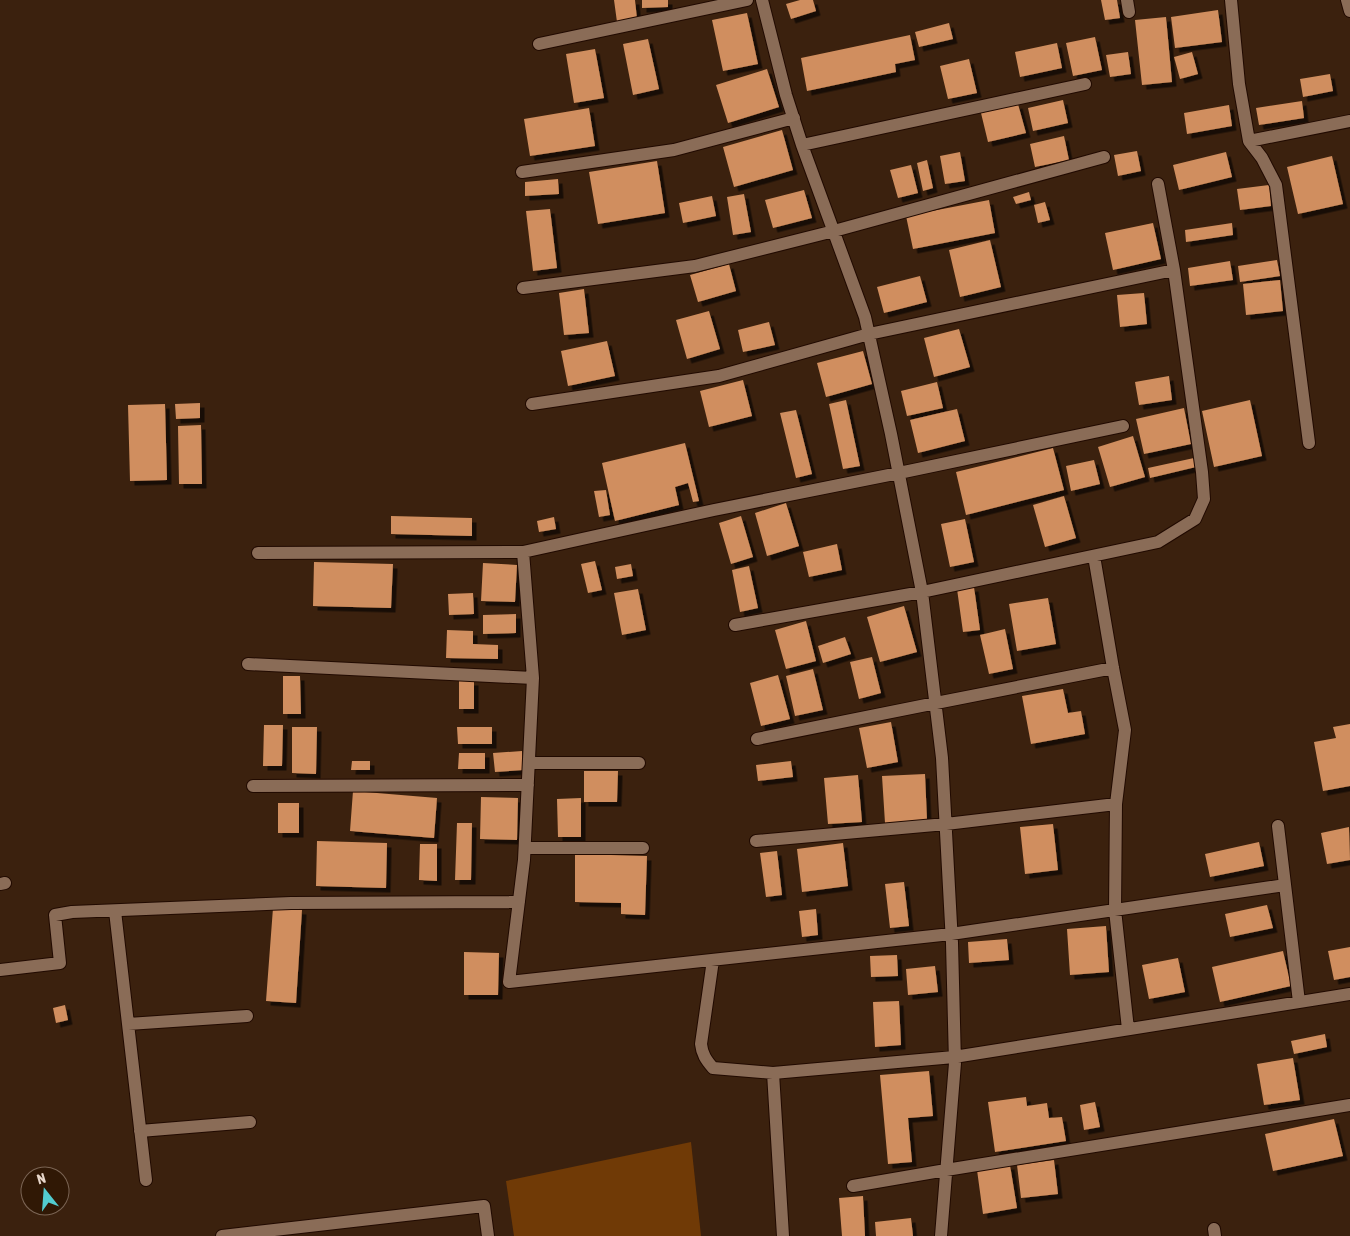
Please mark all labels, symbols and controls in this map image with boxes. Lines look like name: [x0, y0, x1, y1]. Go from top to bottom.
north arrow: [20, 1166, 70, 1216]
text: N: [35, 1170, 47, 1187]

